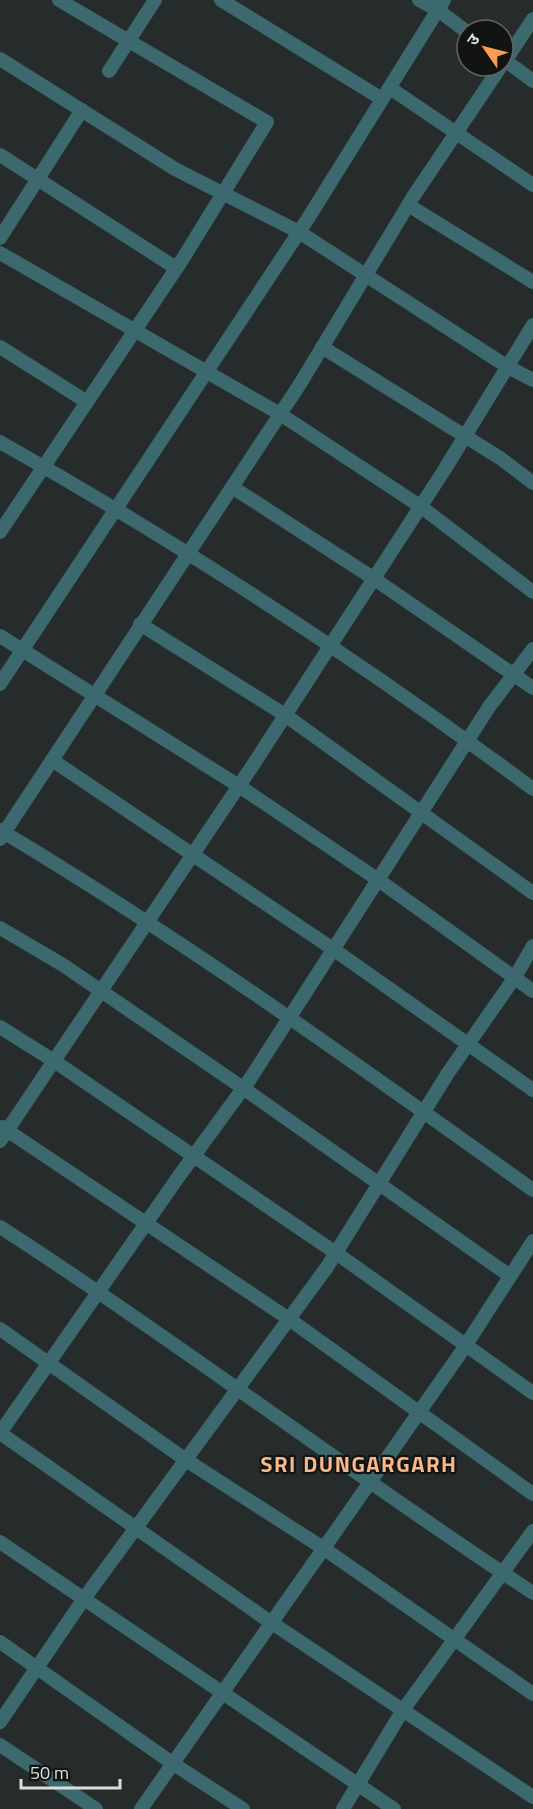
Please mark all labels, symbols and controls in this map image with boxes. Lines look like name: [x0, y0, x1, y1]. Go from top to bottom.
north arrow: [455, 18, 515, 78]
text: उ: [460, 28, 486, 50]
district label: SRI DUNGARGARH: [261, 1447, 457, 1481]
scale bar: [21, 1752, 120, 1790]
text: 50 m: [30, 1759, 69, 1786]

